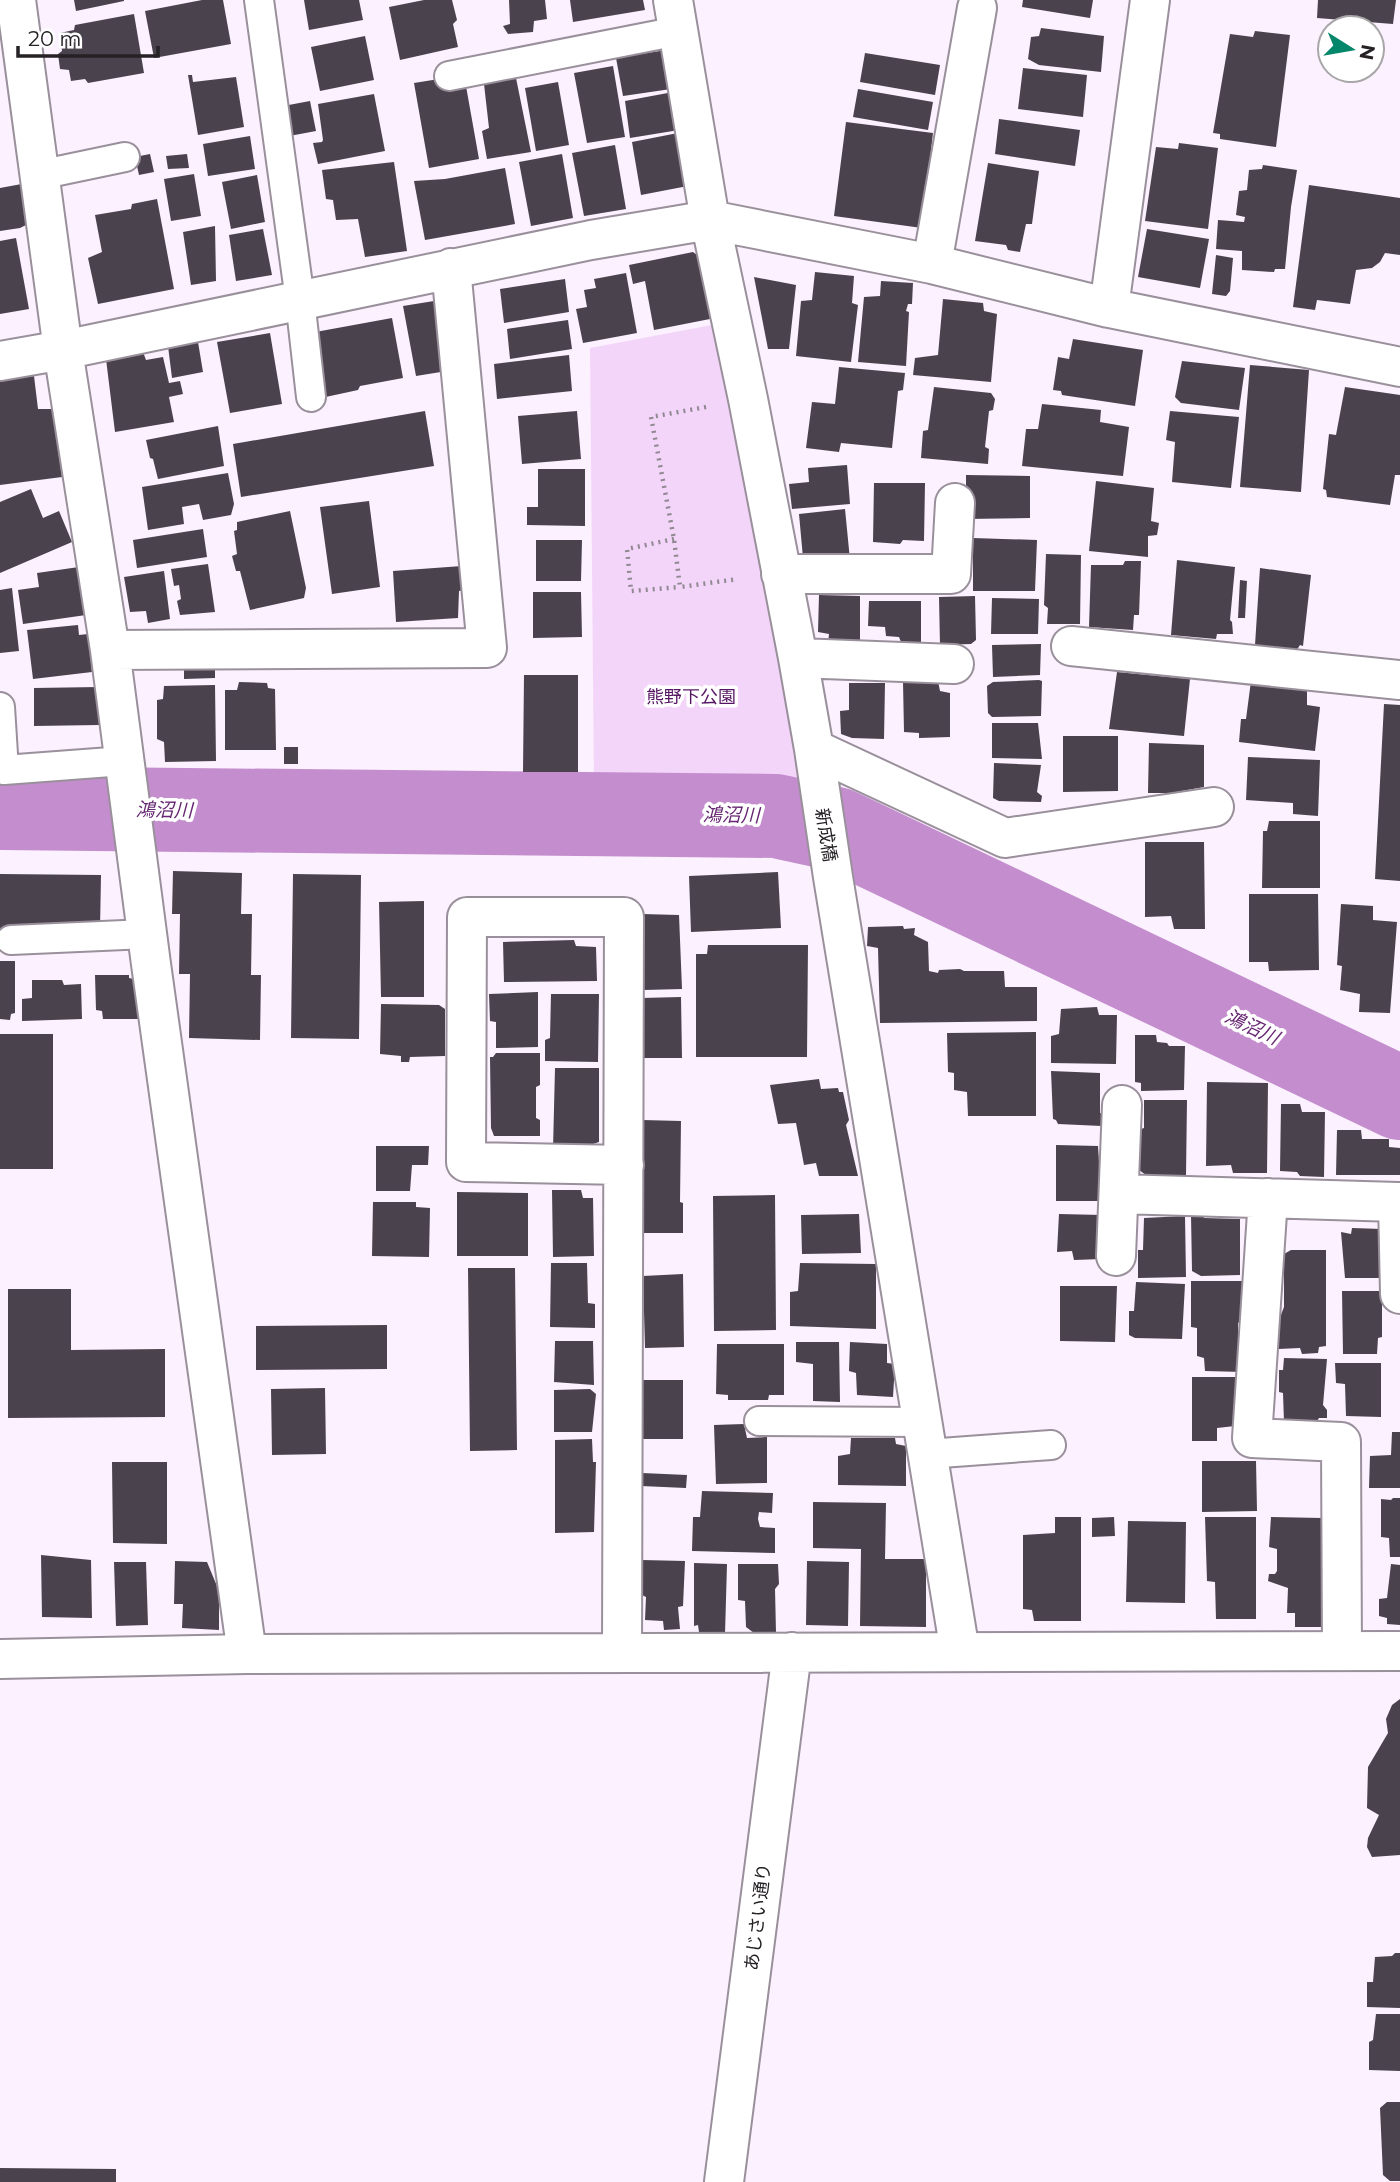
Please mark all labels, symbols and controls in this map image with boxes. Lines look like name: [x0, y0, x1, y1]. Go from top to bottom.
scale bar: [18, 14, 158, 58]
north arrow: [1316, 14, 1386, 84]
text: 20 m: [28, 26, 82, 51]
text: N: [1354, 42, 1380, 62]
park label: 熊野下公園: [646, 686, 736, 708]
water label: 鴻沼川: [135, 798, 195, 822]
water label: 鴻沼川: [702, 803, 762, 827]
street label: 新成橋: [811, 807, 841, 863]
water label: 鴻沼川: [1221, 1005, 1284, 1050]
street label: あじさい通り: [741, 1862, 775, 1972]

